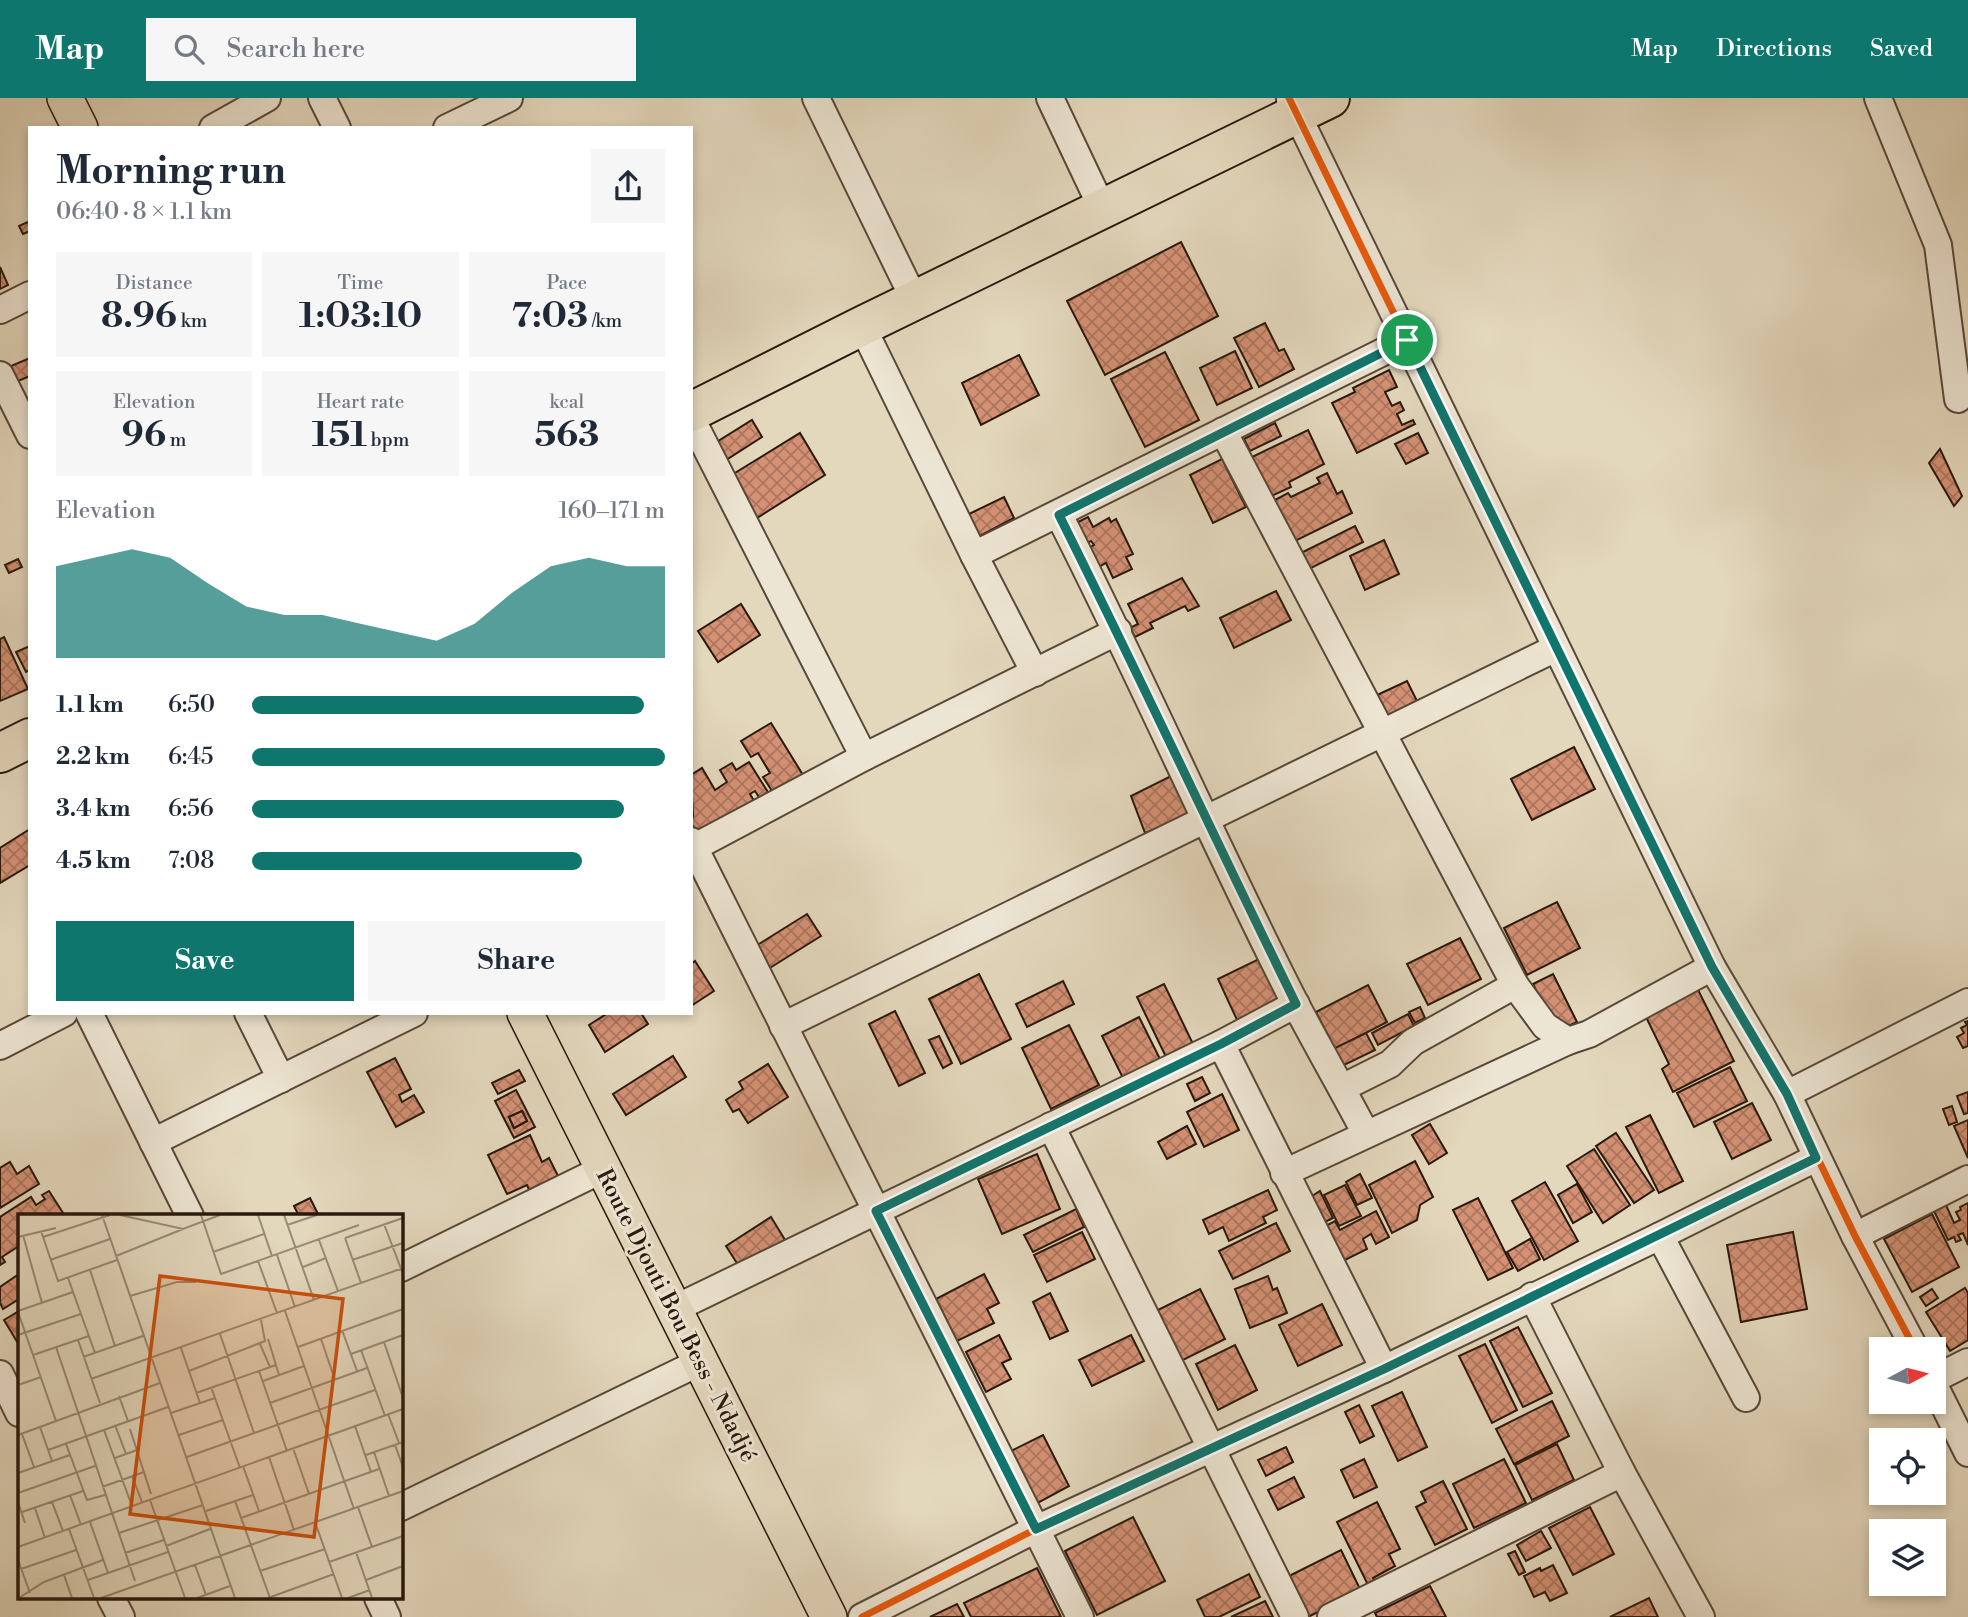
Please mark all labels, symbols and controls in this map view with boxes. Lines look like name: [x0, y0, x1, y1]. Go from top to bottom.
search box: [146, 18, 636, 81]
text: Map: [35, 29, 104, 70]
icon: search: [170, 30, 208, 68]
text: Search here: [226, 33, 365, 65]
text: Map: [1631, 34, 1678, 64]
text: Directions: [1716, 34, 1832, 64]
text: Saved: [1870, 34, 1933, 64]
text: Morning run: [56, 148, 286, 195]
button: share: [591, 149, 665, 223]
text: 06:40 · 8 × 1.1 km: [56, 198, 232, 226]
text: Distance: [116, 271, 193, 295]
text: Time: [338, 271, 383, 295]
text: Pace: [546, 271, 587, 295]
text: 8.96: [101, 295, 177, 338]
text: 1:03:10: [299, 295, 422, 338]
text: 7:03: [511, 295, 588, 338]
text: km: [177, 309, 207, 333]
text: /km: [588, 309, 622, 333]
pin: [1377, 310, 1437, 370]
icon: arrive: [1388, 321, 1426, 359]
text: Elevation: [113, 390, 195, 414]
text: Heart rate: [317, 390, 404, 414]
text: kcal: [550, 390, 584, 414]
text: 96: [122, 414, 166, 457]
text: 151: [312, 414, 367, 457]
text: 563: [534, 414, 599, 457]
text: m: [166, 428, 187, 452]
text: bpm: [367, 428, 409, 452]
text: Elevation: [56, 497, 156, 525]
text: 160–171 m: [558, 497, 665, 525]
text: 1.1 km: [56, 691, 124, 719]
text: 6:50: [168, 691, 215, 719]
text: 2.2 km: [56, 743, 130, 771]
text: 6:45: [168, 743, 214, 771]
text: 3.4 km: [56, 795, 130, 823]
text: 6:56: [168, 795, 214, 823]
text: 4.5 km: [56, 847, 131, 875]
text: 7:08: [168, 847, 214, 875]
button: Save: [56, 921, 354, 1001]
button: Share: [368, 921, 665, 1001]
street label: Route Djouti Bou Bess - Ndadjé: [590, 1164, 762, 1467]
inset map: [18, 1214, 402, 1600]
north arrow: [1869, 1337, 1946, 1414]
map controls: [1869, 1337, 1946, 1596]
button: locate: [1869, 1428, 1946, 1505]
button: layers: [1869, 1519, 1946, 1596]

